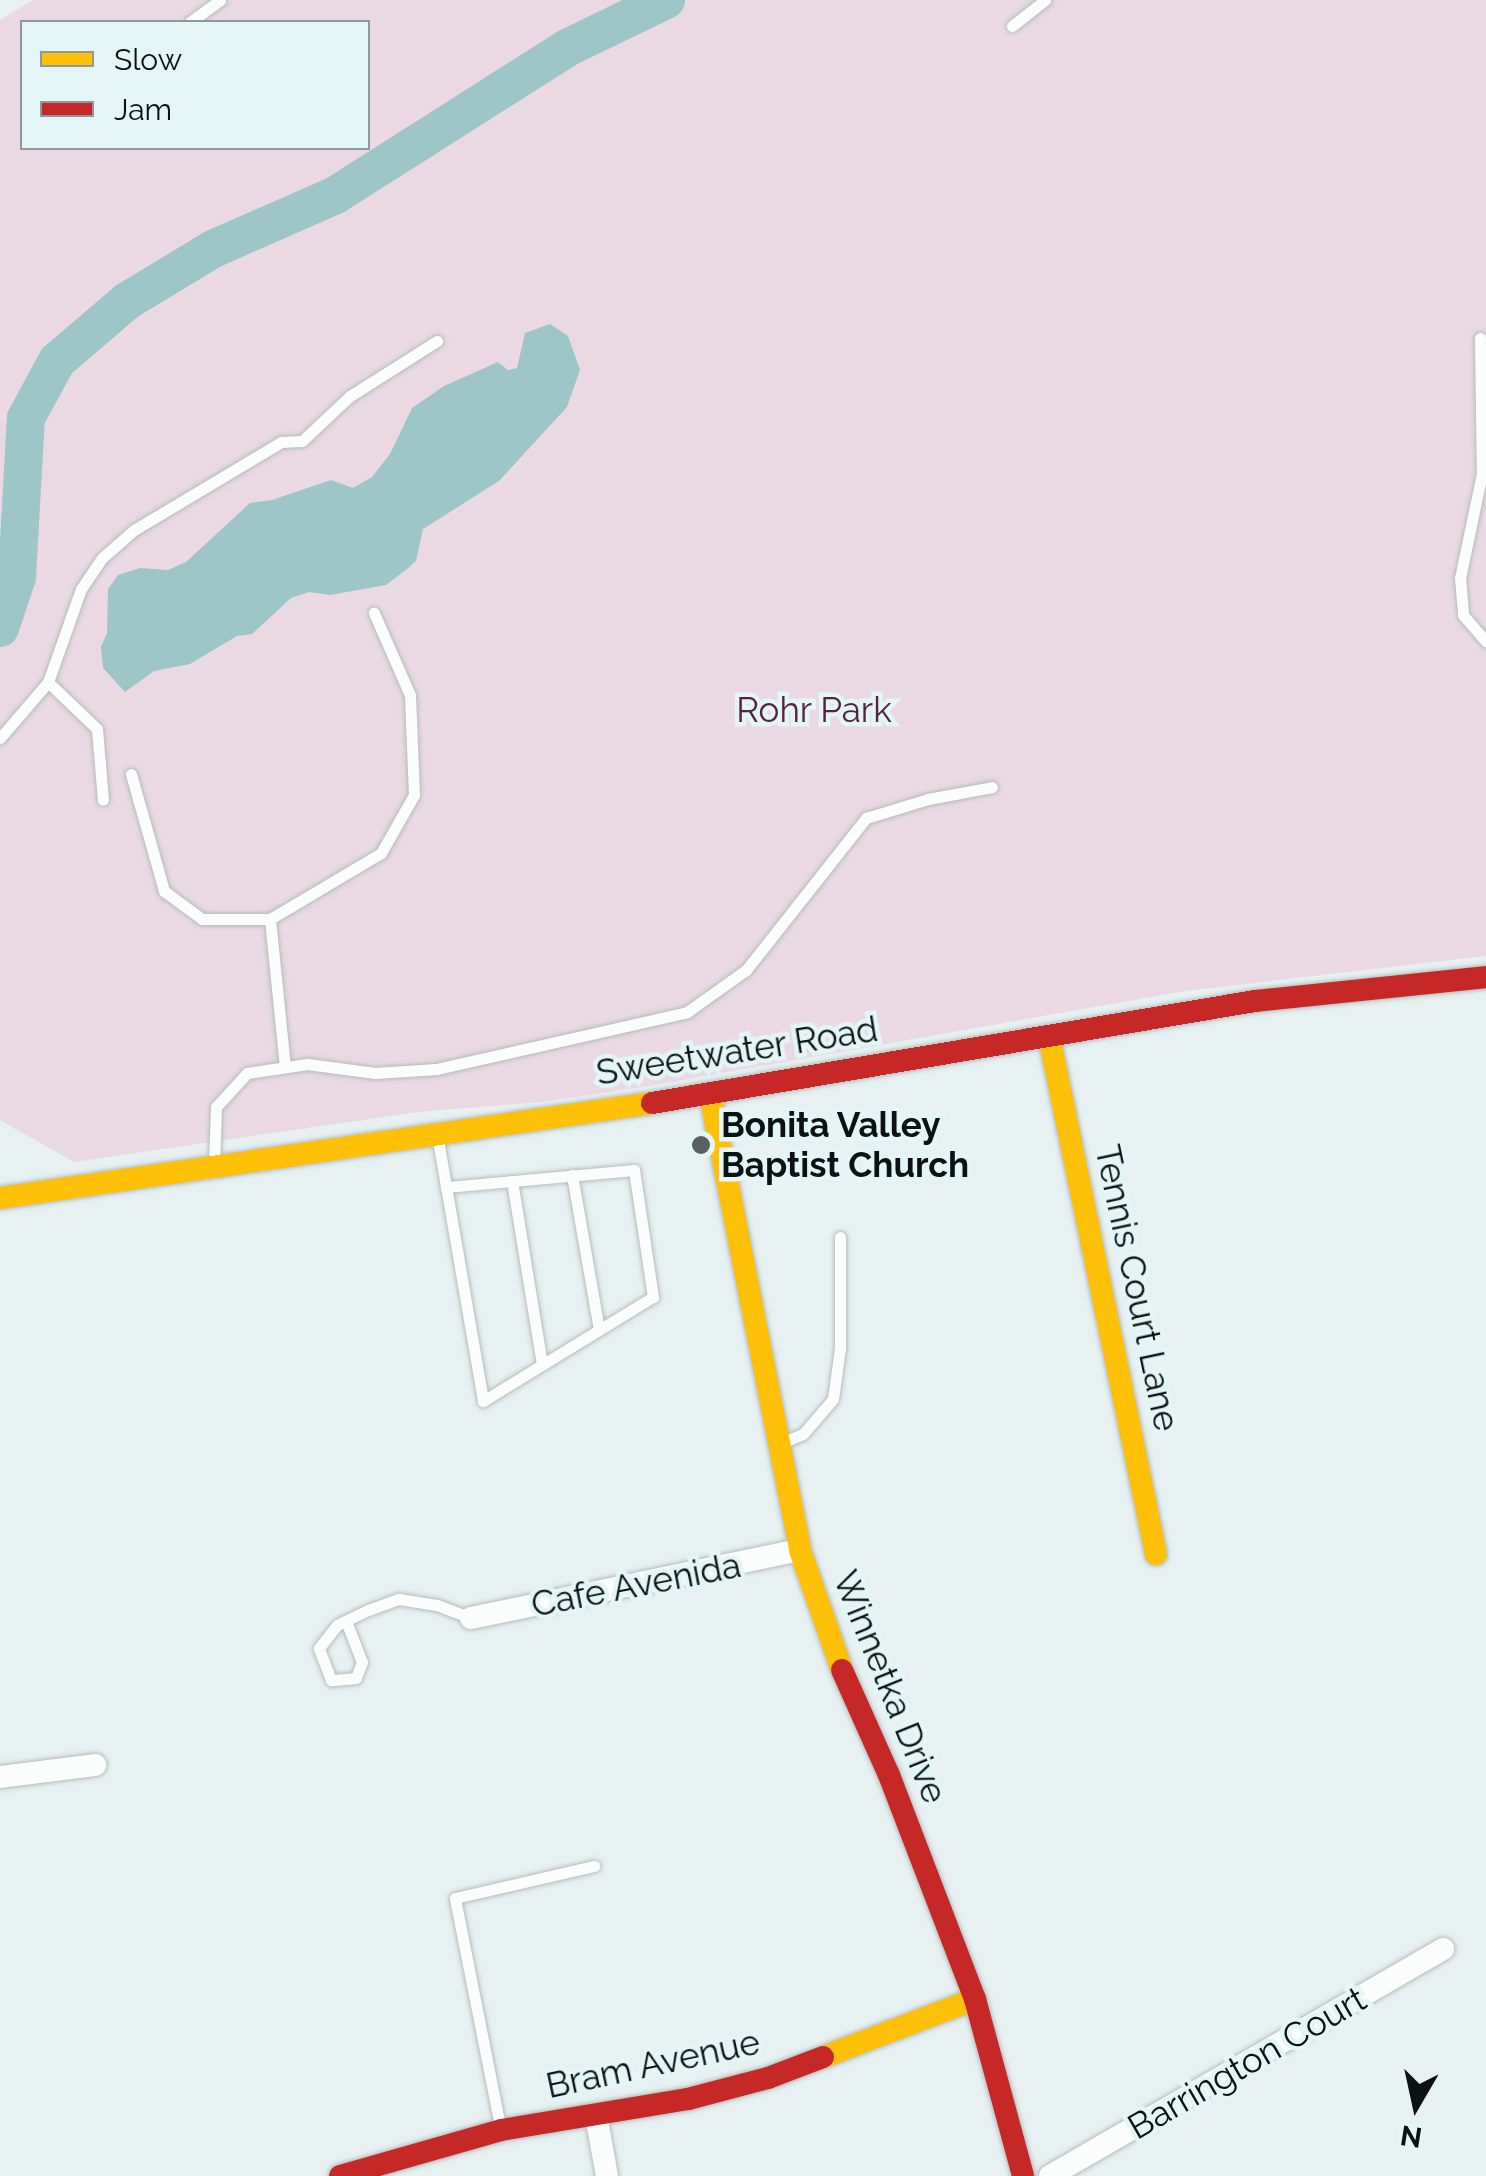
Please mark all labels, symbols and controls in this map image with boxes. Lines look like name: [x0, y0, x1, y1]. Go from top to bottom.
legend: [20, 20, 370, 150]
text: Slow: [114, 42, 182, 77]
text: Jam: [114, 92, 172, 127]
park label: Rohr Park: [736, 689, 892, 731]
street label: Sweetwater Road: [593, 1008, 881, 1094]
place label: Bonita Valley Baptist Church: [721, 1104, 969, 1186]
marker: Bonita Valley Baptist Church: [690, 1134, 712, 1156]
street label: Tennis Court Lane: [1086, 1141, 1188, 1435]
street label: Cafe Avenida: [527, 1544, 745, 1626]
street label: Winnetka Drive: [824, 1565, 956, 1809]
street label: Barrington Court: [1121, 1978, 1373, 2148]
street label: Bram Avenue: [542, 2021, 764, 2107]
north arrow: [1366, 2056, 1466, 2156]
text: N: [1398, 2118, 1424, 2154]

